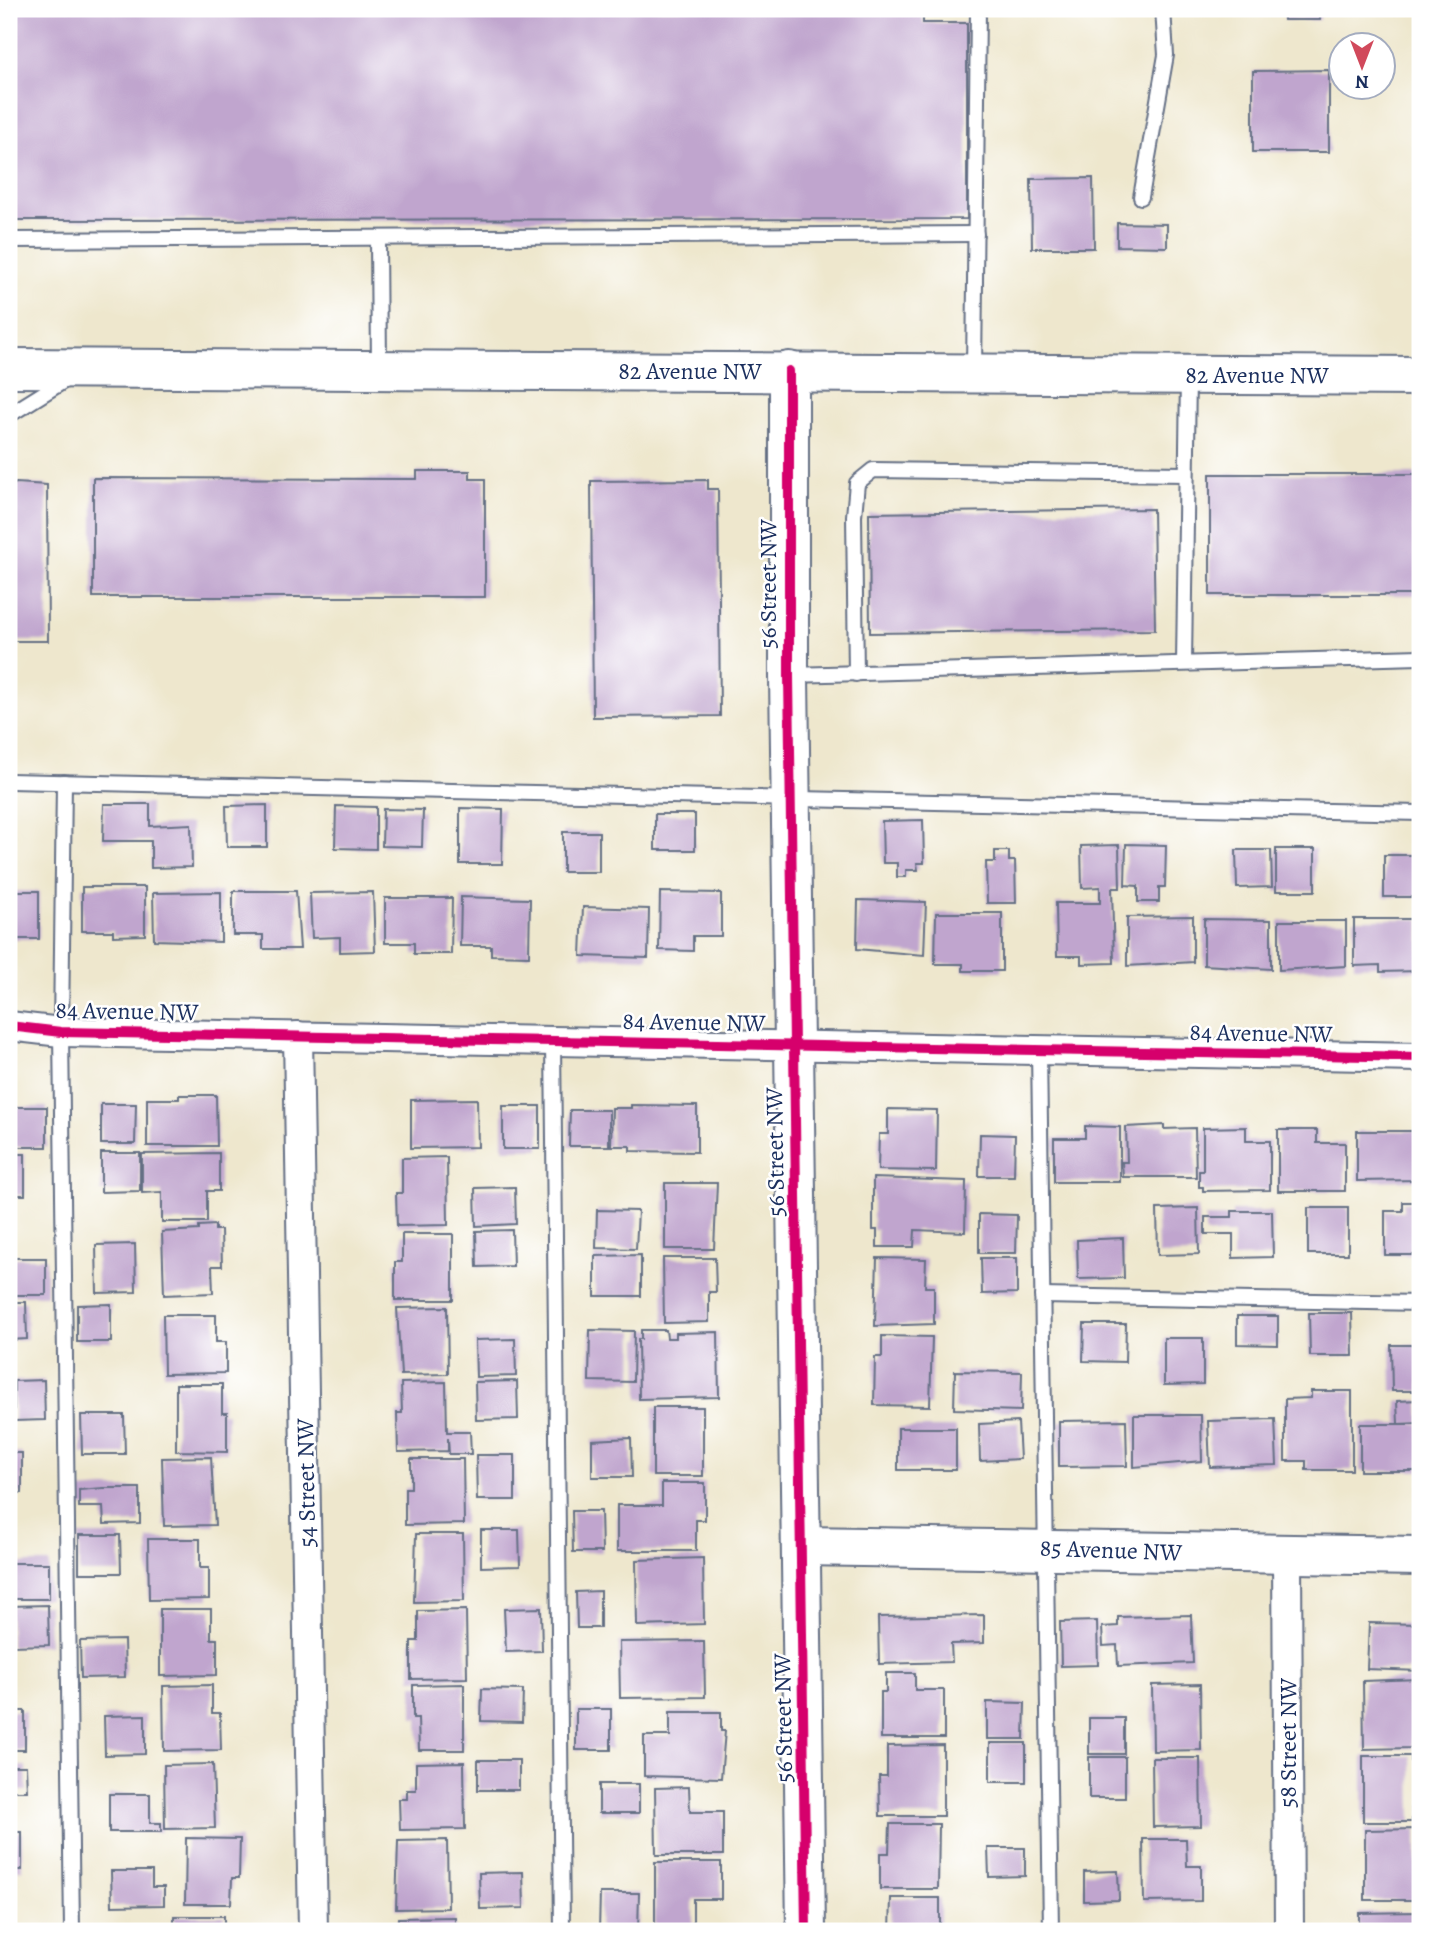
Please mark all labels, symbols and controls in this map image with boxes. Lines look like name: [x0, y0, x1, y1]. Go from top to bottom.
north arrow: [1328, 32, 1398, 102]
text: N: [1355, 69, 1369, 95]
street label: 82 Avenue NW: [618, 355, 762, 387]
street label: 82 Avenue NW: [1185, 359, 1329, 391]
street label: 56 Street NW: [752, 519, 784, 649]
street label: 84 Avenue NW: [55, 994, 199, 1028]
street label: 84 Avenue NW: [622, 1005, 766, 1039]
street label: 84 Avenue NW: [1189, 1016, 1333, 1050]
street label: 56 Street NW: [758, 1086, 792, 1217]
street label: 54 Street NW: [289, 1417, 323, 1548]
street label: 85 Avenue NW: [1039, 1532, 1183, 1568]
street label: 56 Street NW: [766, 1652, 800, 1783]
street label: 58 Street NW: [1272, 1677, 1304, 1808]

